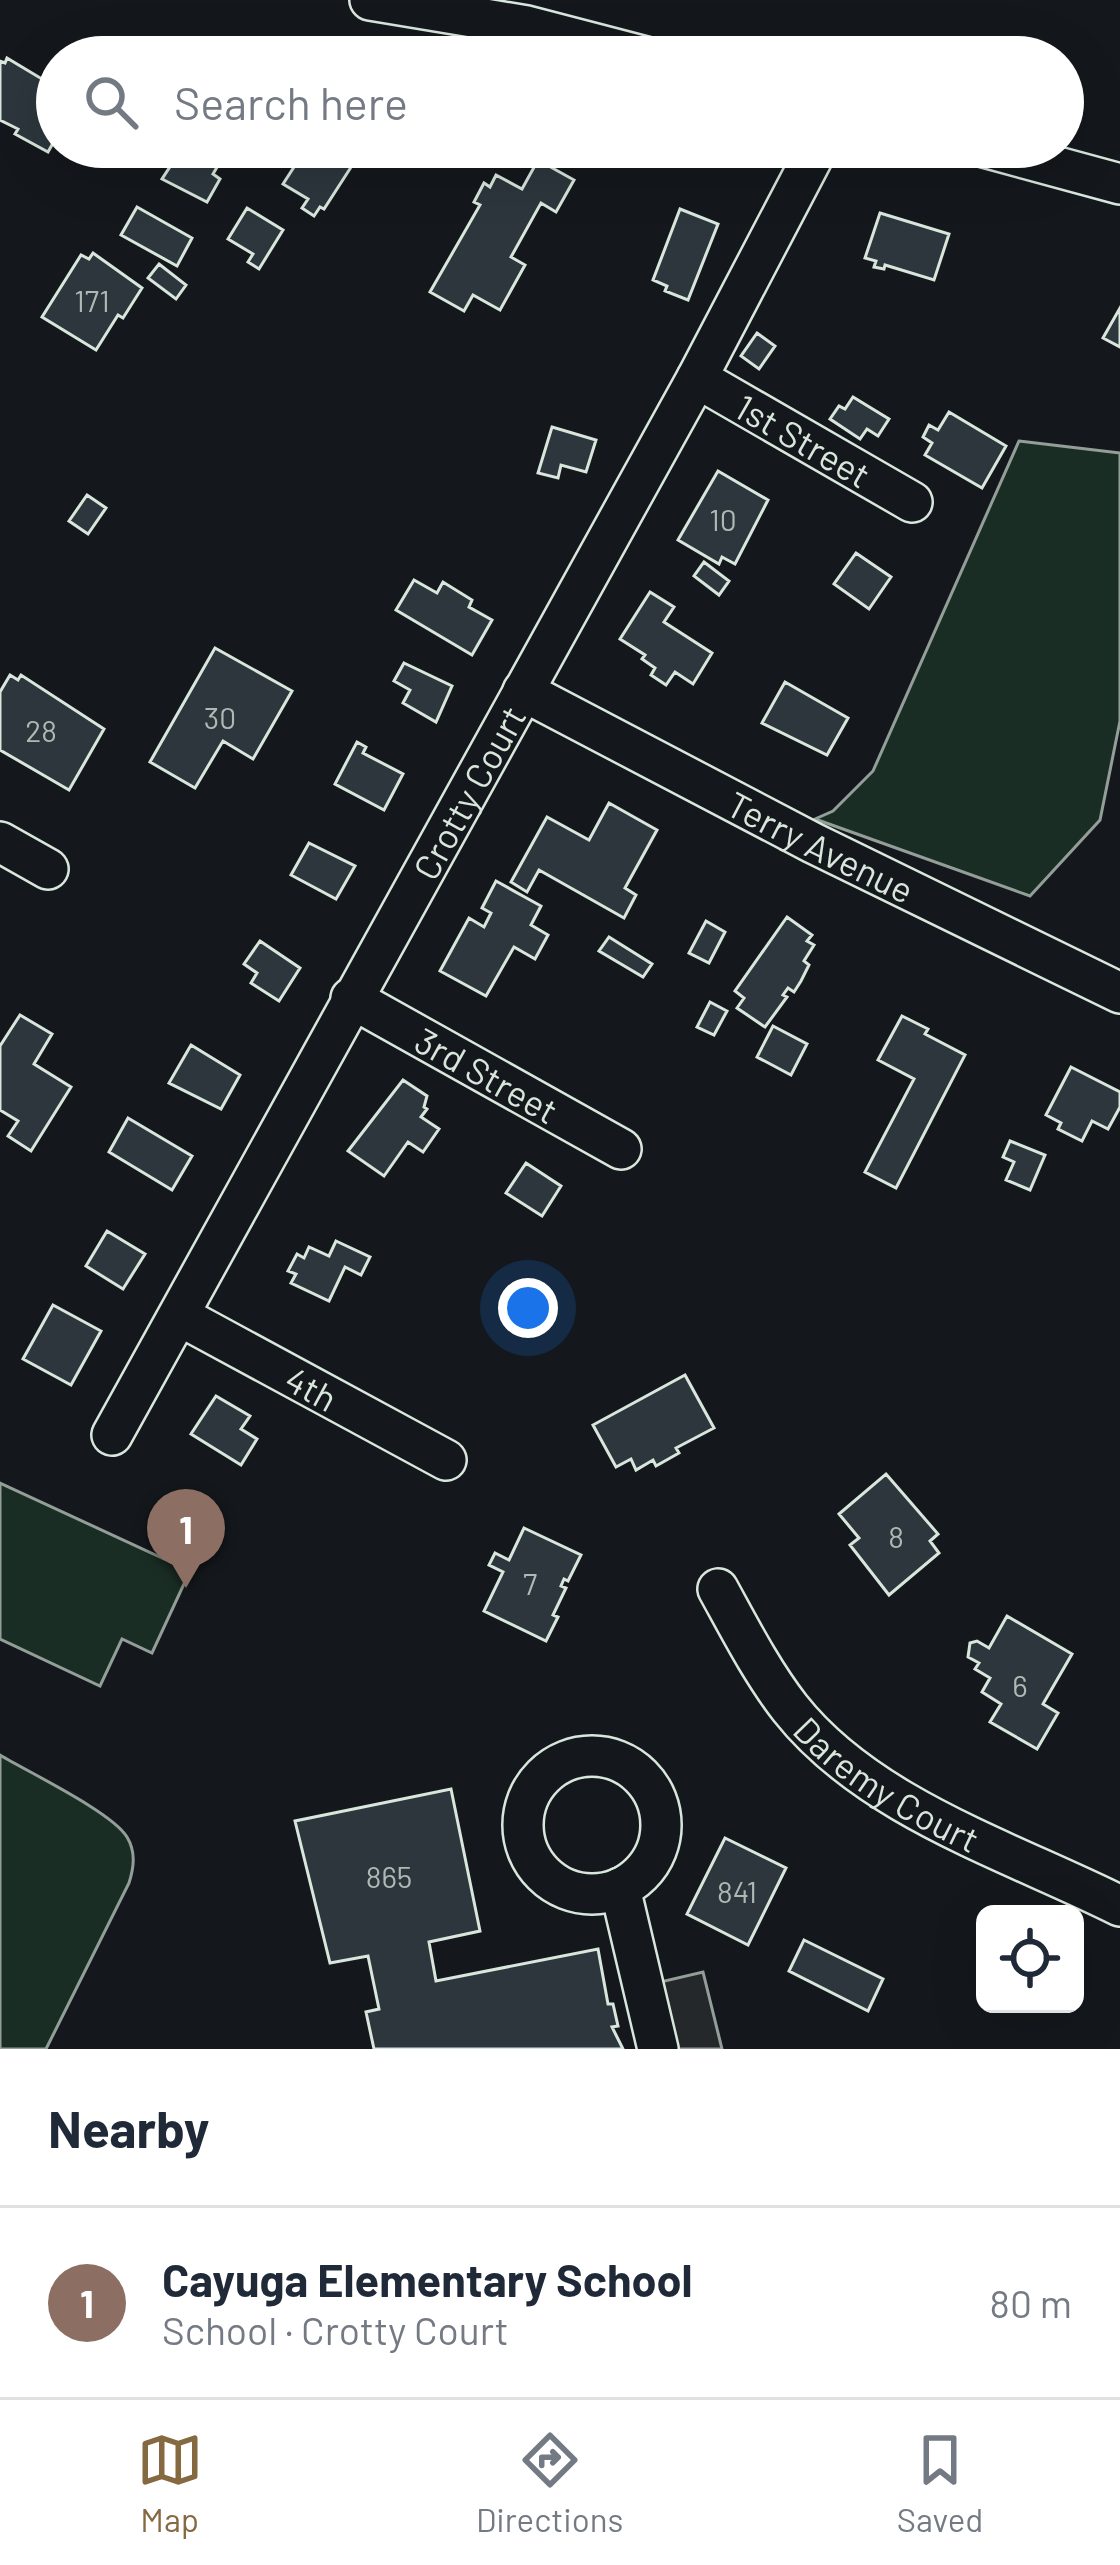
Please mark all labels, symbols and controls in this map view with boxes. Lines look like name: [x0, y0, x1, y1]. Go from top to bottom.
search box: [36, 36, 1084, 168]
icon: search: [78, 69, 144, 135]
text: Search here: [174, 75, 408, 129]
house number: 171: [74, 282, 110, 318]
street label: 1st Street: [728, 384, 879, 495]
house number: 10: [709, 501, 737, 537]
street label: Crotty Court: [403, 698, 533, 886]
house number: 30: [204, 699, 236, 735]
house number: 28: [25, 712, 57, 748]
street label: Terry Avenue: [721, 781, 921, 911]
street label: 3rd Street: [408, 1017, 566, 1131]
your location: [498, 1278, 558, 1338]
street label: 4th: [279, 1356, 345, 1419]
pin: 1: [147, 1489, 225, 1588]
house number: 8: [888, 1518, 904, 1554]
house number: 7: [523, 1565, 537, 1601]
house number: 6: [1012, 1667, 1028, 1703]
street label: Daremy Court: [786, 1707, 987, 1860]
house number: 865: [366, 1858, 412, 1894]
house number: 841: [717, 1873, 757, 1909]
map controls: [976, 1905, 1084, 2013]
button: locate: [976, 1905, 1084, 2013]
text: Nearby: [48, 2097, 209, 2158]
text: Cayuga Elementary School: [162, 2252, 693, 2306]
text: 1: [80, 2279, 94, 2326]
text: 80 m: [990, 2279, 1072, 2326]
text: School · Crotty Court: [162, 2306, 509, 2353]
tab: Map: [137, 2427, 203, 2539]
tab: Directions: [476, 2427, 623, 2539]
tab: Saved: [897, 2427, 983, 2539]

